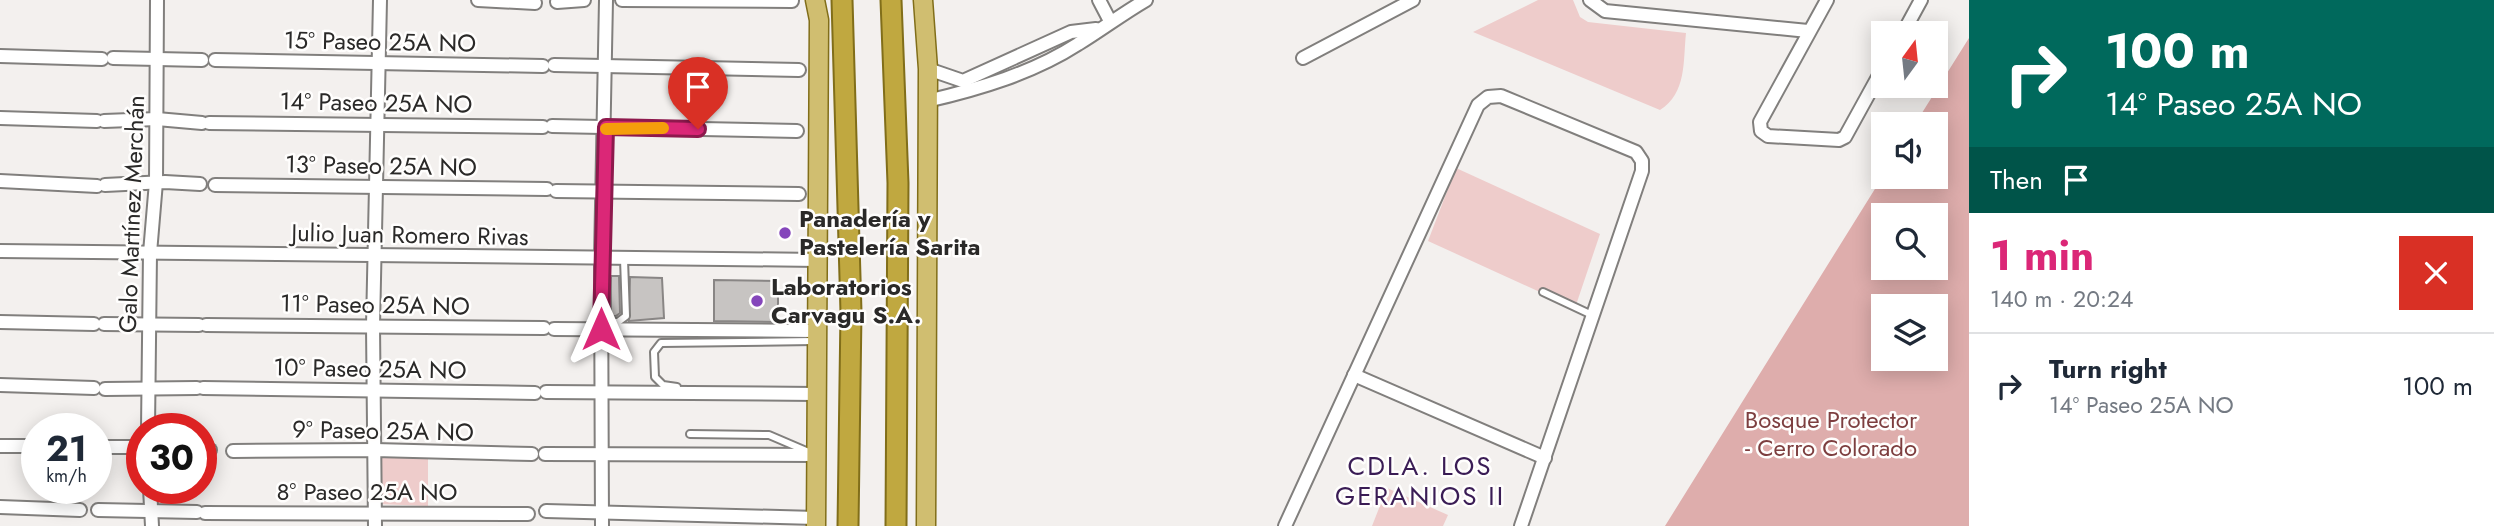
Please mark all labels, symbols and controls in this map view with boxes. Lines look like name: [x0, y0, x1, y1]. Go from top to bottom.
text: 100 m: [2105, 16, 2250, 86]
north arrow: [1871, 21, 1948, 98]
map controls: [1871, 21, 1948, 371]
street label: 15º Paseo 25A NO: [284, 22, 476, 61]
icon: right: [1990, 28, 2081, 119]
pin: [668, 57, 728, 129]
icon: arrive: [679, 68, 717, 106]
text: 14º Paseo 25A NO: [2105, 81, 2362, 127]
street label: 14º Paseo 25A NO: [279, 83, 473, 122]
street label: Galo Martínez Merchán: [110, 94, 153, 334]
button: sound: [1871, 112, 1948, 189]
street label: 13º Paseo 25A NO: [285, 146, 477, 185]
text: Then: [1990, 161, 2043, 199]
icon: arrive: [2057, 161, 2095, 199]
place label: Panadería y Pastelería Sarita: [799, 201, 980, 264]
button: search: [1871, 203, 1948, 280]
street label: Julio Juan Romero Rivas: [288, 215, 529, 254]
marker: Panadería y Pastelería Sarita: [777, 225, 793, 241]
text: 1 min: [1990, 225, 2094, 286]
button: close: [2399, 236, 2473, 310]
place label: Laboratorios Carvagu S.A.: [771, 269, 921, 332]
text: 140 m · 20:24: [1990, 282, 2133, 316]
street label: 11º Paseo 25A NO: [280, 285, 470, 324]
position arrow: [564, 292, 638, 366]
marker: Laboratorios Carvagu S.A.: [749, 293, 765, 309]
button: layers: [1871, 294, 1948, 371]
street label: 10º Paseo 25A NO: [273, 349, 467, 388]
text: Turn right: [2049, 350, 2167, 388]
icon: right: [1990, 367, 2028, 405]
text: 100 m: [2402, 367, 2473, 405]
text: 14º Paseo 25A NO: [2049, 388, 2234, 422]
park label: Bosque Protector - Cerro Colorado: [1745, 402, 1918, 465]
street label: 9º Paseo 25A NO: [292, 411, 474, 450]
speed limit sign: 30: [126, 413, 217, 504]
text: 21: [46, 424, 87, 474]
district label: CDLA. LOS GERANIOS II: [1335, 447, 1505, 515]
text: km/h: [46, 463, 87, 489]
street label: 8º Paseo 25A NO: [276, 474, 458, 509]

